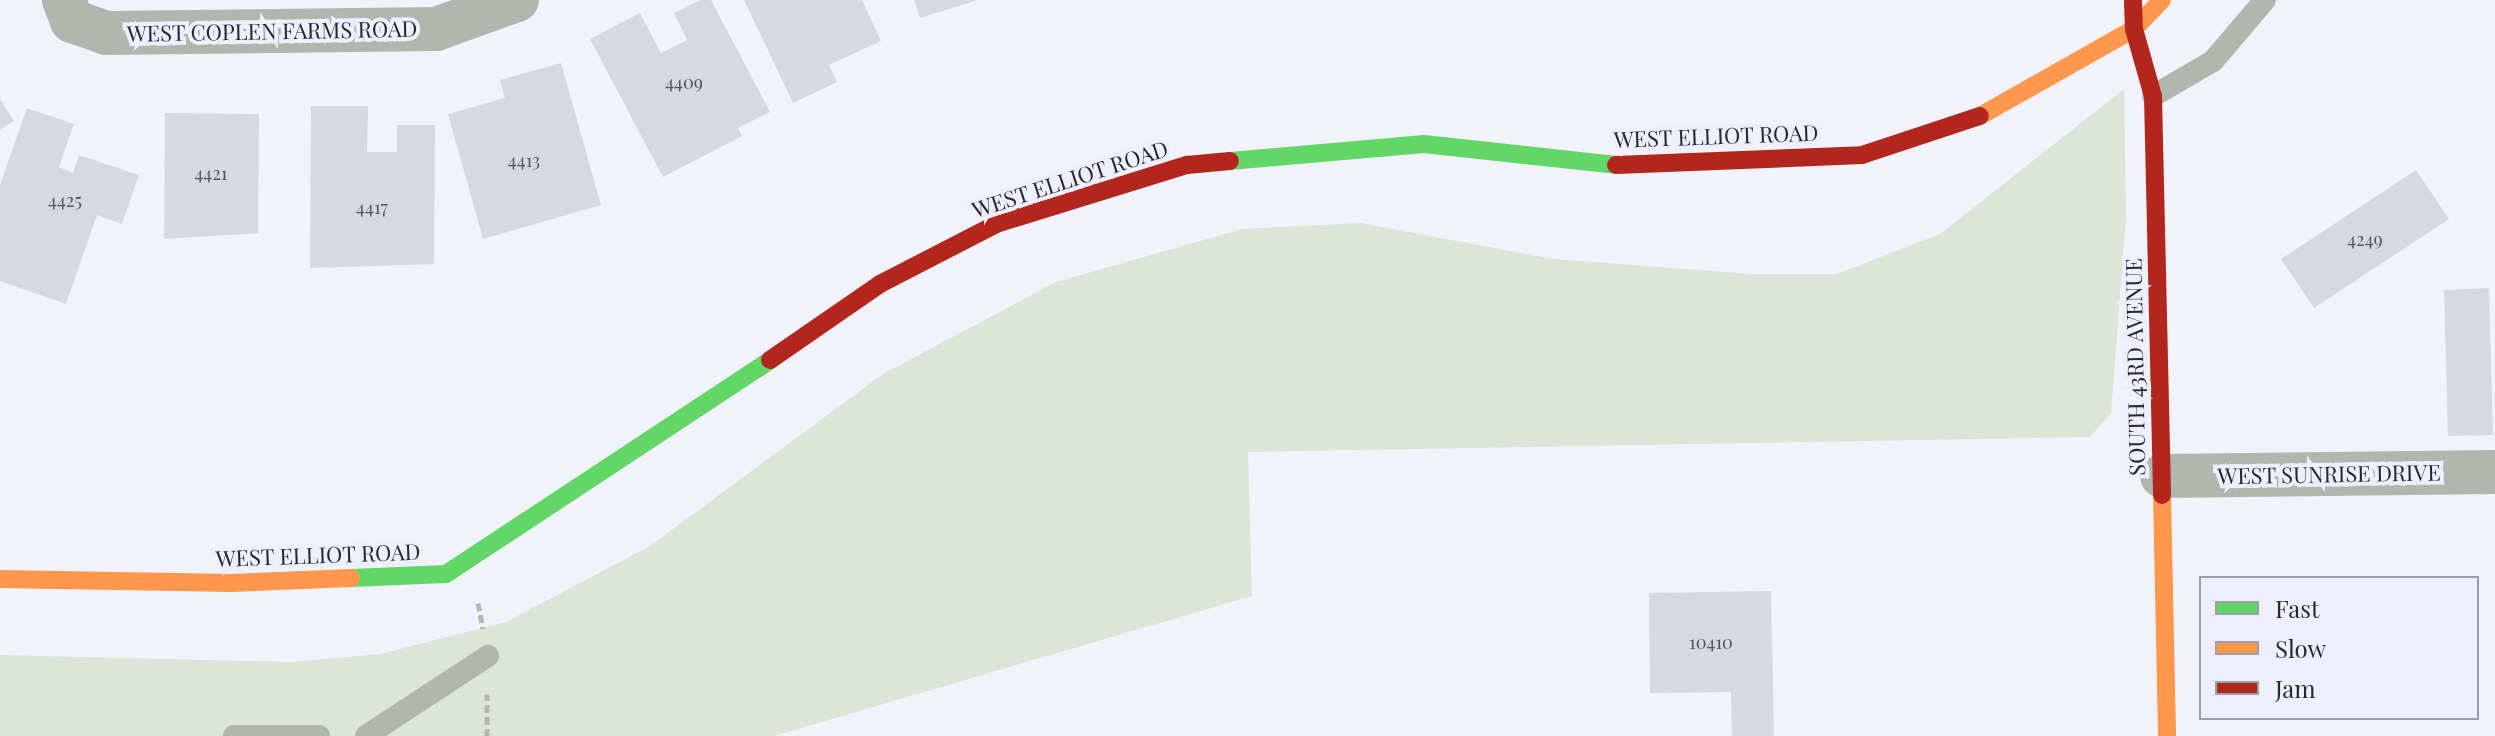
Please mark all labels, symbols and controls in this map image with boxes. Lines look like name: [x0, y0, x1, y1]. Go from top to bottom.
street label: WEST COPLEN FARMS ROAD: [126, 15, 418, 47]
house number: 4409: [665, 71, 703, 93]
street label: WEST ELLIOT ROAD: [1613, 119, 1819, 153]
street label: WEST ELLIOT ROAD: [968, 135, 1172, 223]
house number: 4413: [508, 149, 540, 171]
house number: 4421: [194, 162, 228, 184]
house number: 4425: [48, 189, 82, 211]
house number: 4417: [356, 196, 388, 218]
house number: 4249: [2347, 228, 2383, 250]
street label: SOUTH 43RD AVENUE: [2120, 257, 2150, 477]
street label: WEST SUNRISE DRIVE: [2217, 459, 2441, 489]
street label: WEST ELLIOT ROAD: [215, 538, 421, 572]
legend: [2199, 576, 2479, 720]
text: Fast: [2275, 592, 2320, 624]
house number: 10410: [1689, 631, 1733, 653]
text: Slow: [2275, 632, 2326, 664]
text: Jam: [2275, 672, 2316, 704]

